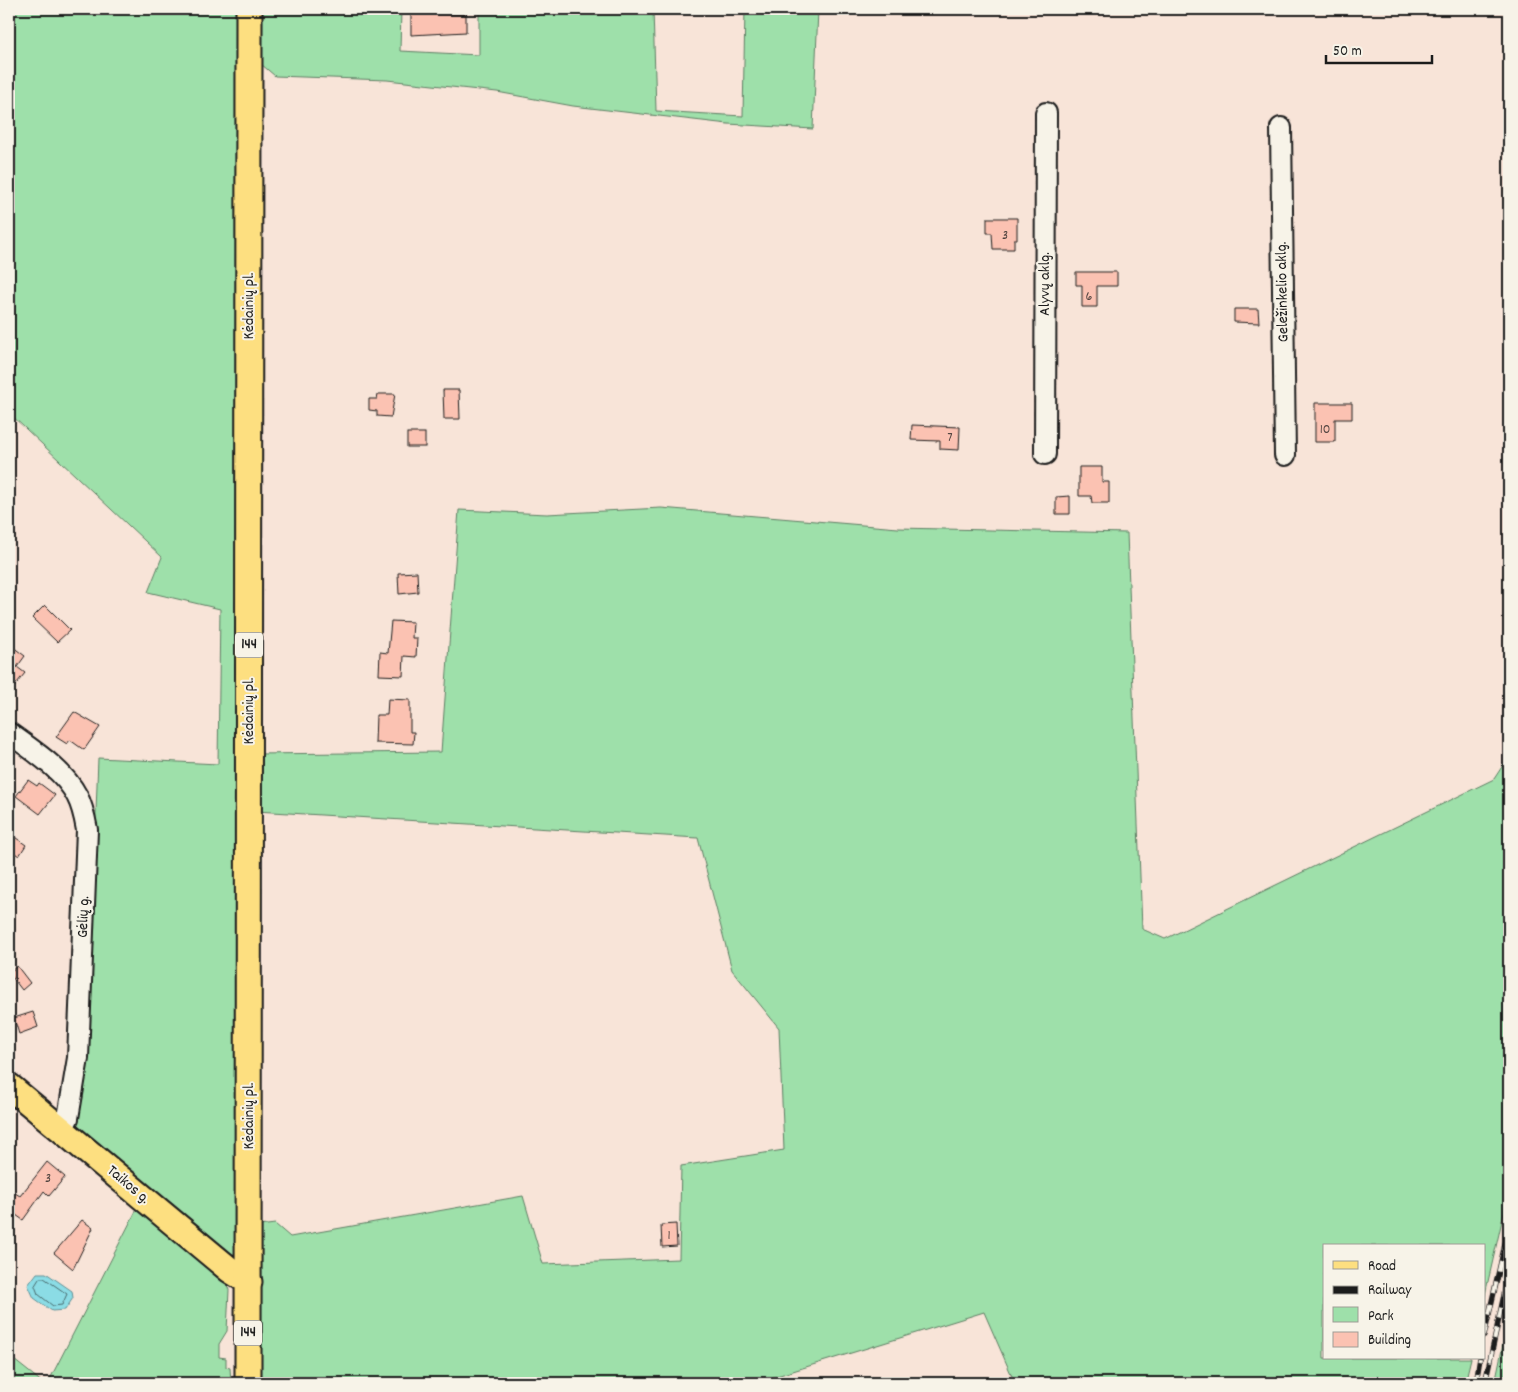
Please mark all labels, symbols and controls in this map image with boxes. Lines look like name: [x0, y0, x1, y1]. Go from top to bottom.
scale bar: [1326, 32, 1432, 64]
text: 50 m: [1333, 41, 1362, 63]
house number: 3: [1002, 226, 1008, 246]
street label: Geležinkelio aklg.: [1271, 242, 1295, 342]
street label: Alyvų aklg.: [1034, 252, 1057, 316]
street label: Kėdainių pl.: [238, 273, 261, 339]
house number: 6: [1086, 287, 1093, 307]
house number: 10: [1320, 420, 1330, 440]
house number: 7: [947, 428, 953, 448]
road number: 144: [235, 632, 263, 658]
street label: Kėdainių pl.: [238, 678, 261, 744]
street label: Gėlių g.: [72, 896, 96, 938]
street label: Kėdainių pl.: [238, 1083, 261, 1149]
street label: Taikos g.: [101, 1160, 155, 1210]
house number: 3: [45, 1169, 51, 1189]
house number: 1: [667, 1226, 671, 1246]
legend: [1323, 1244, 1486, 1360]
text: Road: [1368, 1256, 1396, 1278]
text: Railway: [1368, 1280, 1412, 1302]
text: Park: [1368, 1306, 1394, 1328]
road number: 144: [234, 1320, 262, 1346]
text: Building: [1368, 1330, 1411, 1352]

